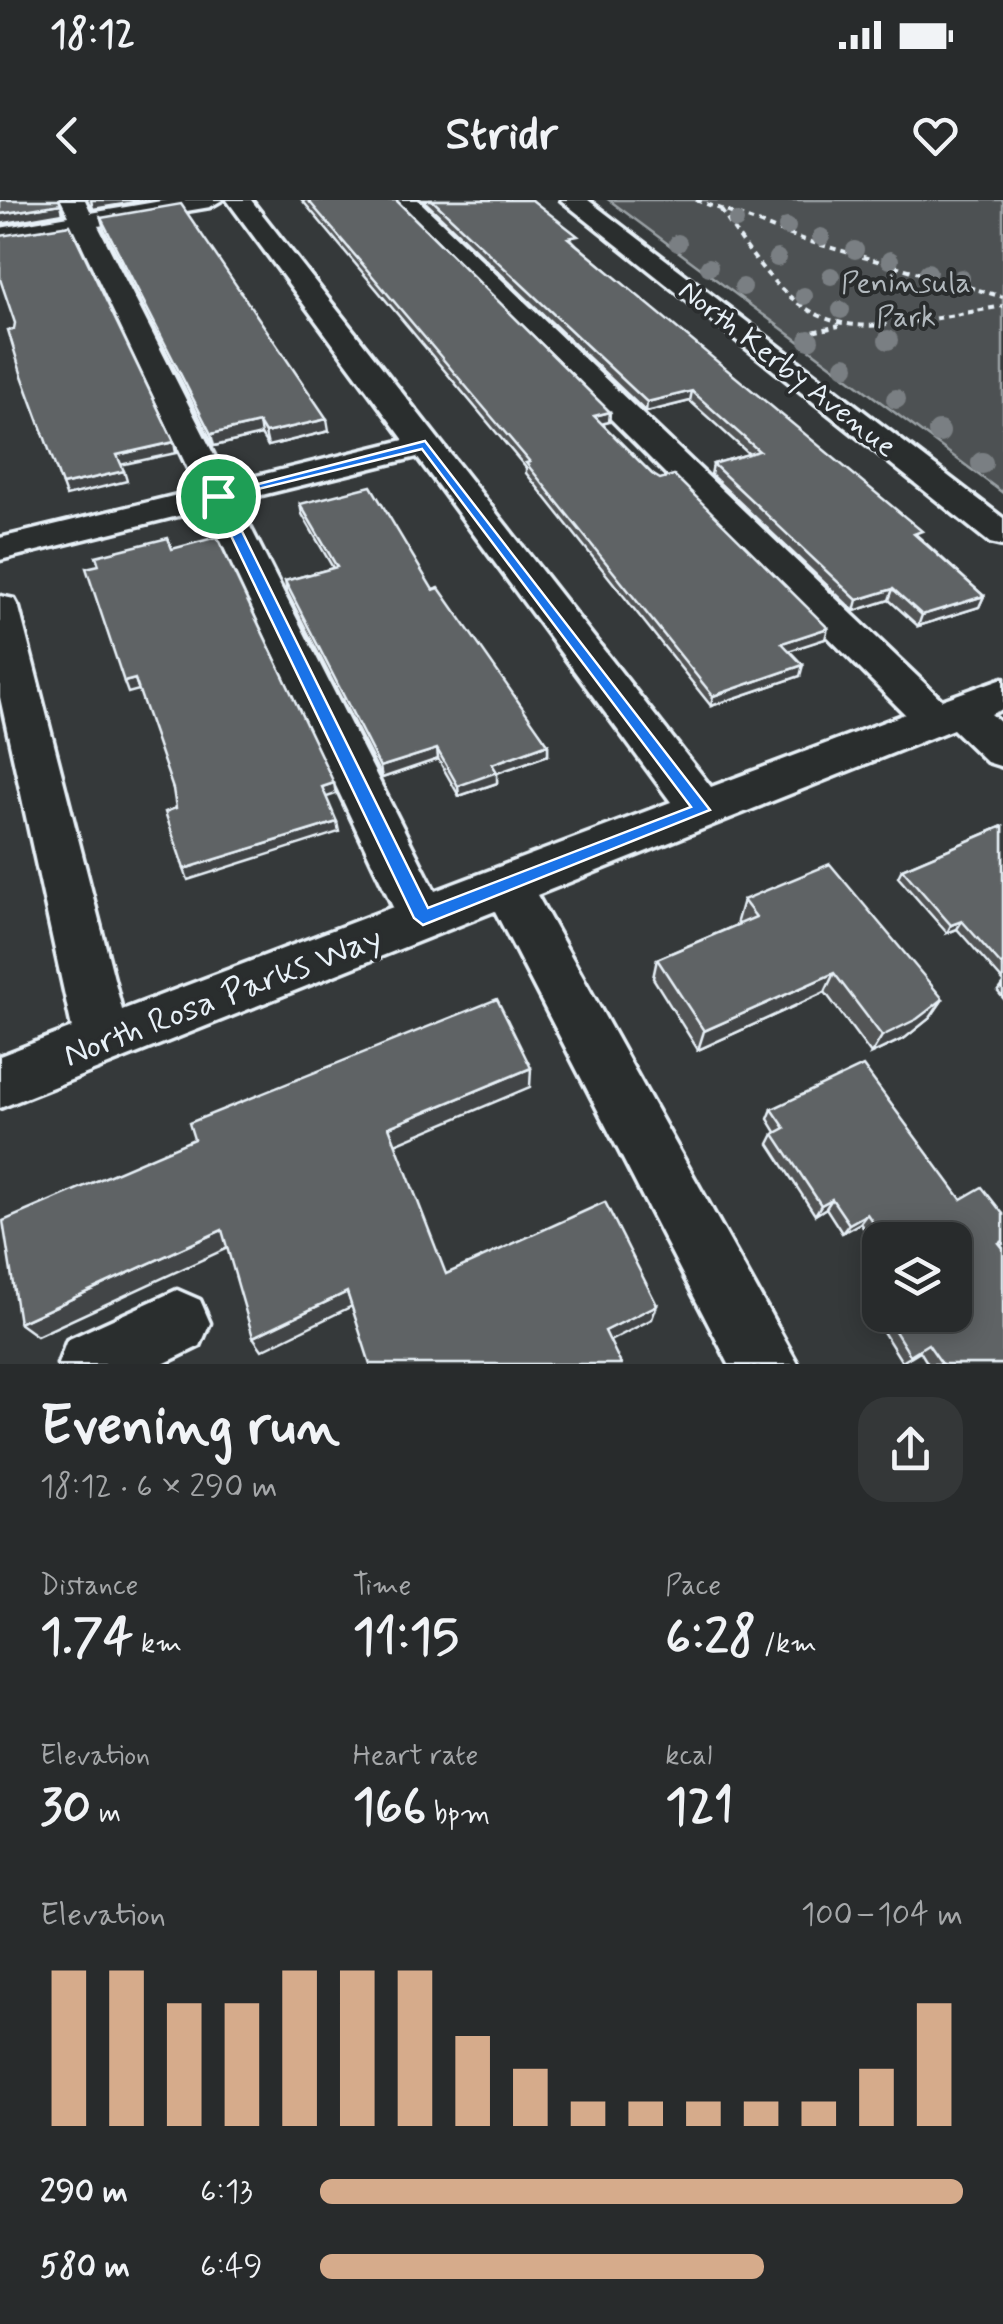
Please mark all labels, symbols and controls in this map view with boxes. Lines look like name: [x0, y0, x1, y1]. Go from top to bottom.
text: 18:12: [50, 11, 135, 60]
text: Stridr: [445, 106, 558, 165]
icon: back: [40, 108, 95, 163]
icon: heart: [908, 108, 963, 163]
park label: Peninsula Park: [841, 264, 971, 337]
street label: North Kerby Avenue: [670, 272, 904, 467]
pin: [176, 454, 261, 539]
icon: arrive: [191, 469, 246, 524]
street label: North Rosa Parks Way: [57, 915, 388, 1079]
map controls: [862, 1222, 972, 1332]
button: layers: [862, 1222, 972, 1332]
text: Evening run: [40, 1392, 340, 1464]
button: share: [858, 1397, 963, 1502]
text: 18:12 · 6 × 290 m: [40, 1466, 278, 1508]
text: Distance: [40, 1568, 138, 1605]
text: Time: [353, 1568, 411, 1605]
text: Pace: [665, 1568, 721, 1605]
text: 1.74: [40, 1605, 133, 1671]
text: 11:15: [353, 1605, 459, 1671]
text: 6:28: [665, 1605, 756, 1671]
text: km: [133, 1626, 182, 1663]
text: /km: [756, 1626, 817, 1663]
text: Elevation: [40, 1738, 150, 1775]
text: Heart rate: [353, 1738, 478, 1775]
text: kcal: [665, 1738, 712, 1775]
text: 30: [40, 1775, 91, 1841]
text: 166: [353, 1775, 426, 1841]
text: 121: [665, 1775, 734, 1841]
text: m: [91, 1796, 121, 1833]
text: bpm: [426, 1796, 490, 1833]
text: Elevation: [40, 1894, 166, 1936]
text: 100–104 m: [801, 1894, 963, 1936]
text: 290 m: [40, 2171, 128, 2213]
text: 6:13: [200, 2171, 253, 2213]
text: 580 m: [40, 2246, 130, 2288]
text: 6:49: [200, 2246, 263, 2288]

